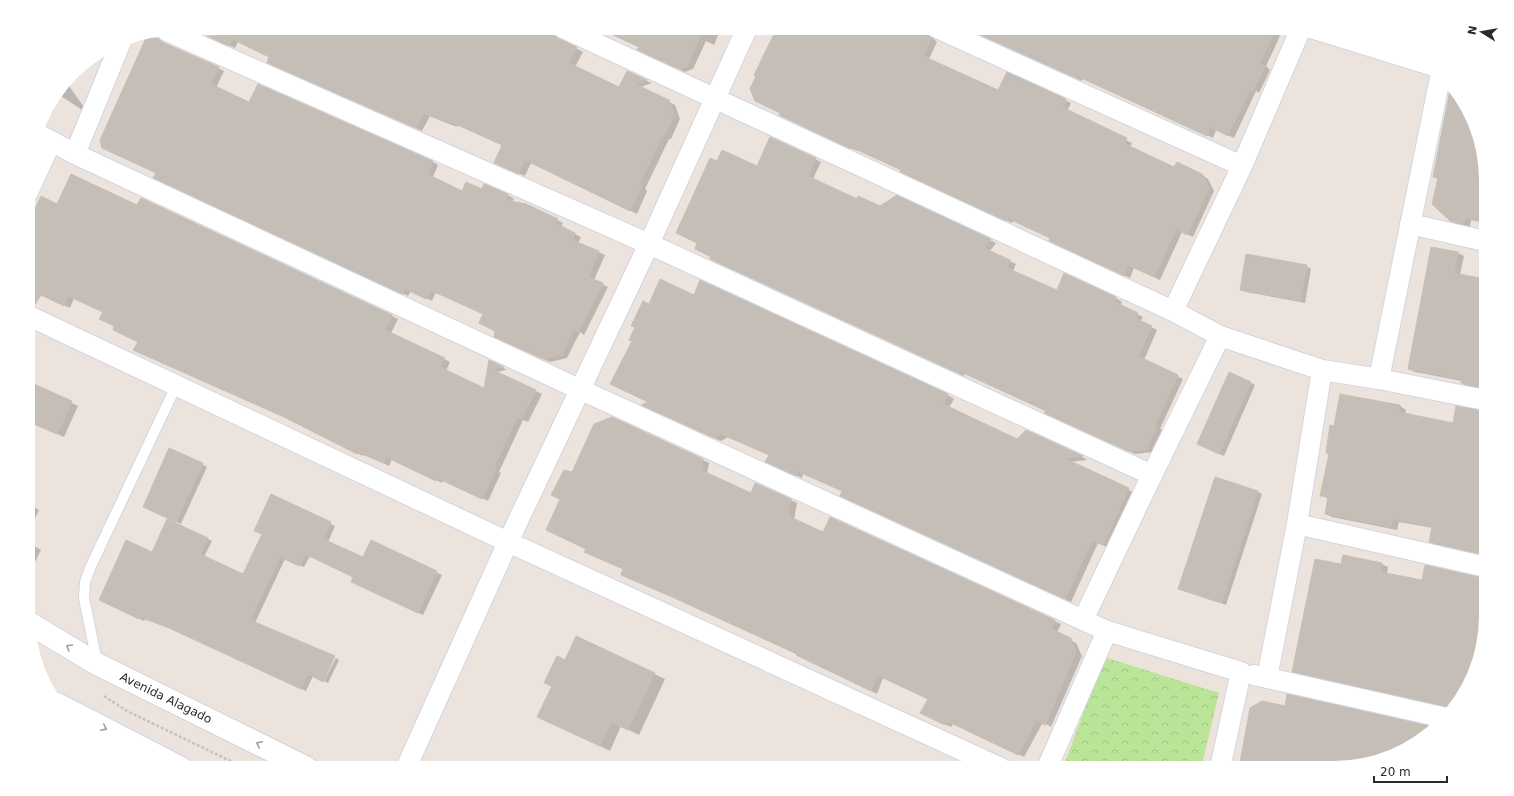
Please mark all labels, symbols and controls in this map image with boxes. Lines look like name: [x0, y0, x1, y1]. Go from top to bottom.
north arrow: [1462, 12, 1502, 52]
text: N: [1465, 24, 1480, 36]
one-way arrow: [66, 644, 73, 651]
street label: Avenida Alagado: [118, 670, 214, 726]
one-way arrow: [100, 723, 107, 731]
one-way arrow: [256, 741, 263, 749]
scale bar: [1374, 758, 1447, 784]
text: 20 m: [1380, 765, 1411, 779]

